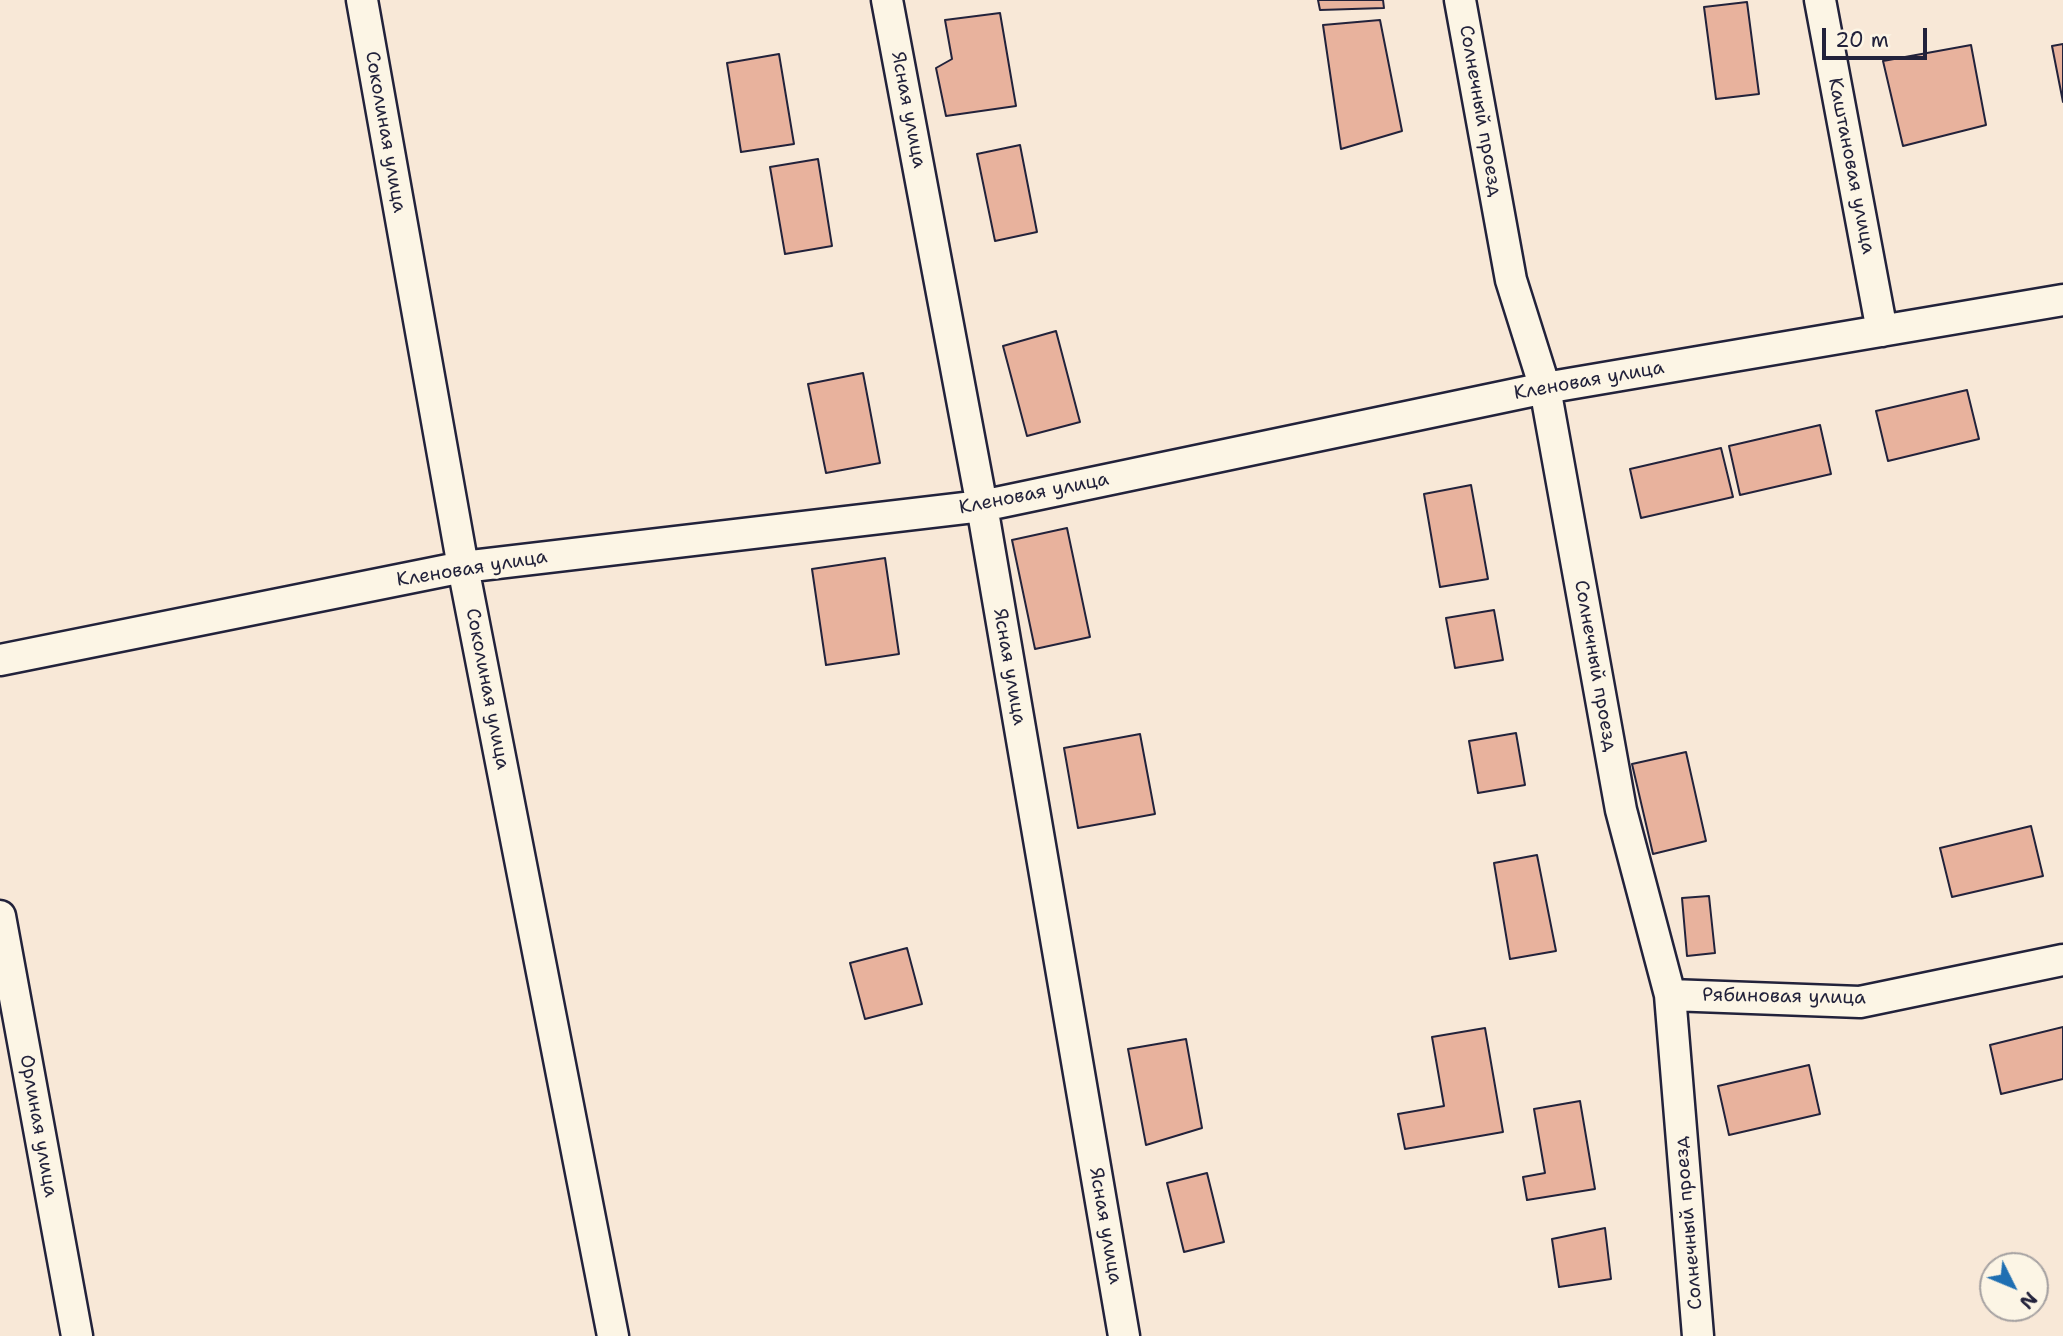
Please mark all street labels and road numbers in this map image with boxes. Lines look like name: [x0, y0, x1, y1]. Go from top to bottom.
street label: Солнечный проезд: [1454, 23, 1506, 199]
street label: Соколиная улица: [360, 49, 410, 215]
street label: Ясная улица: [886, 50, 930, 170]
street label: Каштановая улица: [1823, 76, 1879, 256]
street label: Кленовая улица: [1512, 357, 1666, 405]
street label: Кленовая улица: [957, 468, 1111, 520]
street label: Кленовая улица: [395, 546, 549, 592]
street label: Солнечный проезд: [1569, 578, 1621, 754]
street label: Соколиная улица: [460, 606, 514, 772]
street label: Ясная улица: [988, 607, 1030, 727]
street label: Рябиновая улица: [1702, 984, 1866, 1010]
street label: Орлиная улица: [14, 1053, 62, 1199]
street label: Солнечный проезд: [1670, 1135, 1708, 1311]
street label: Ясная улица: [1084, 1166, 1126, 1286]

